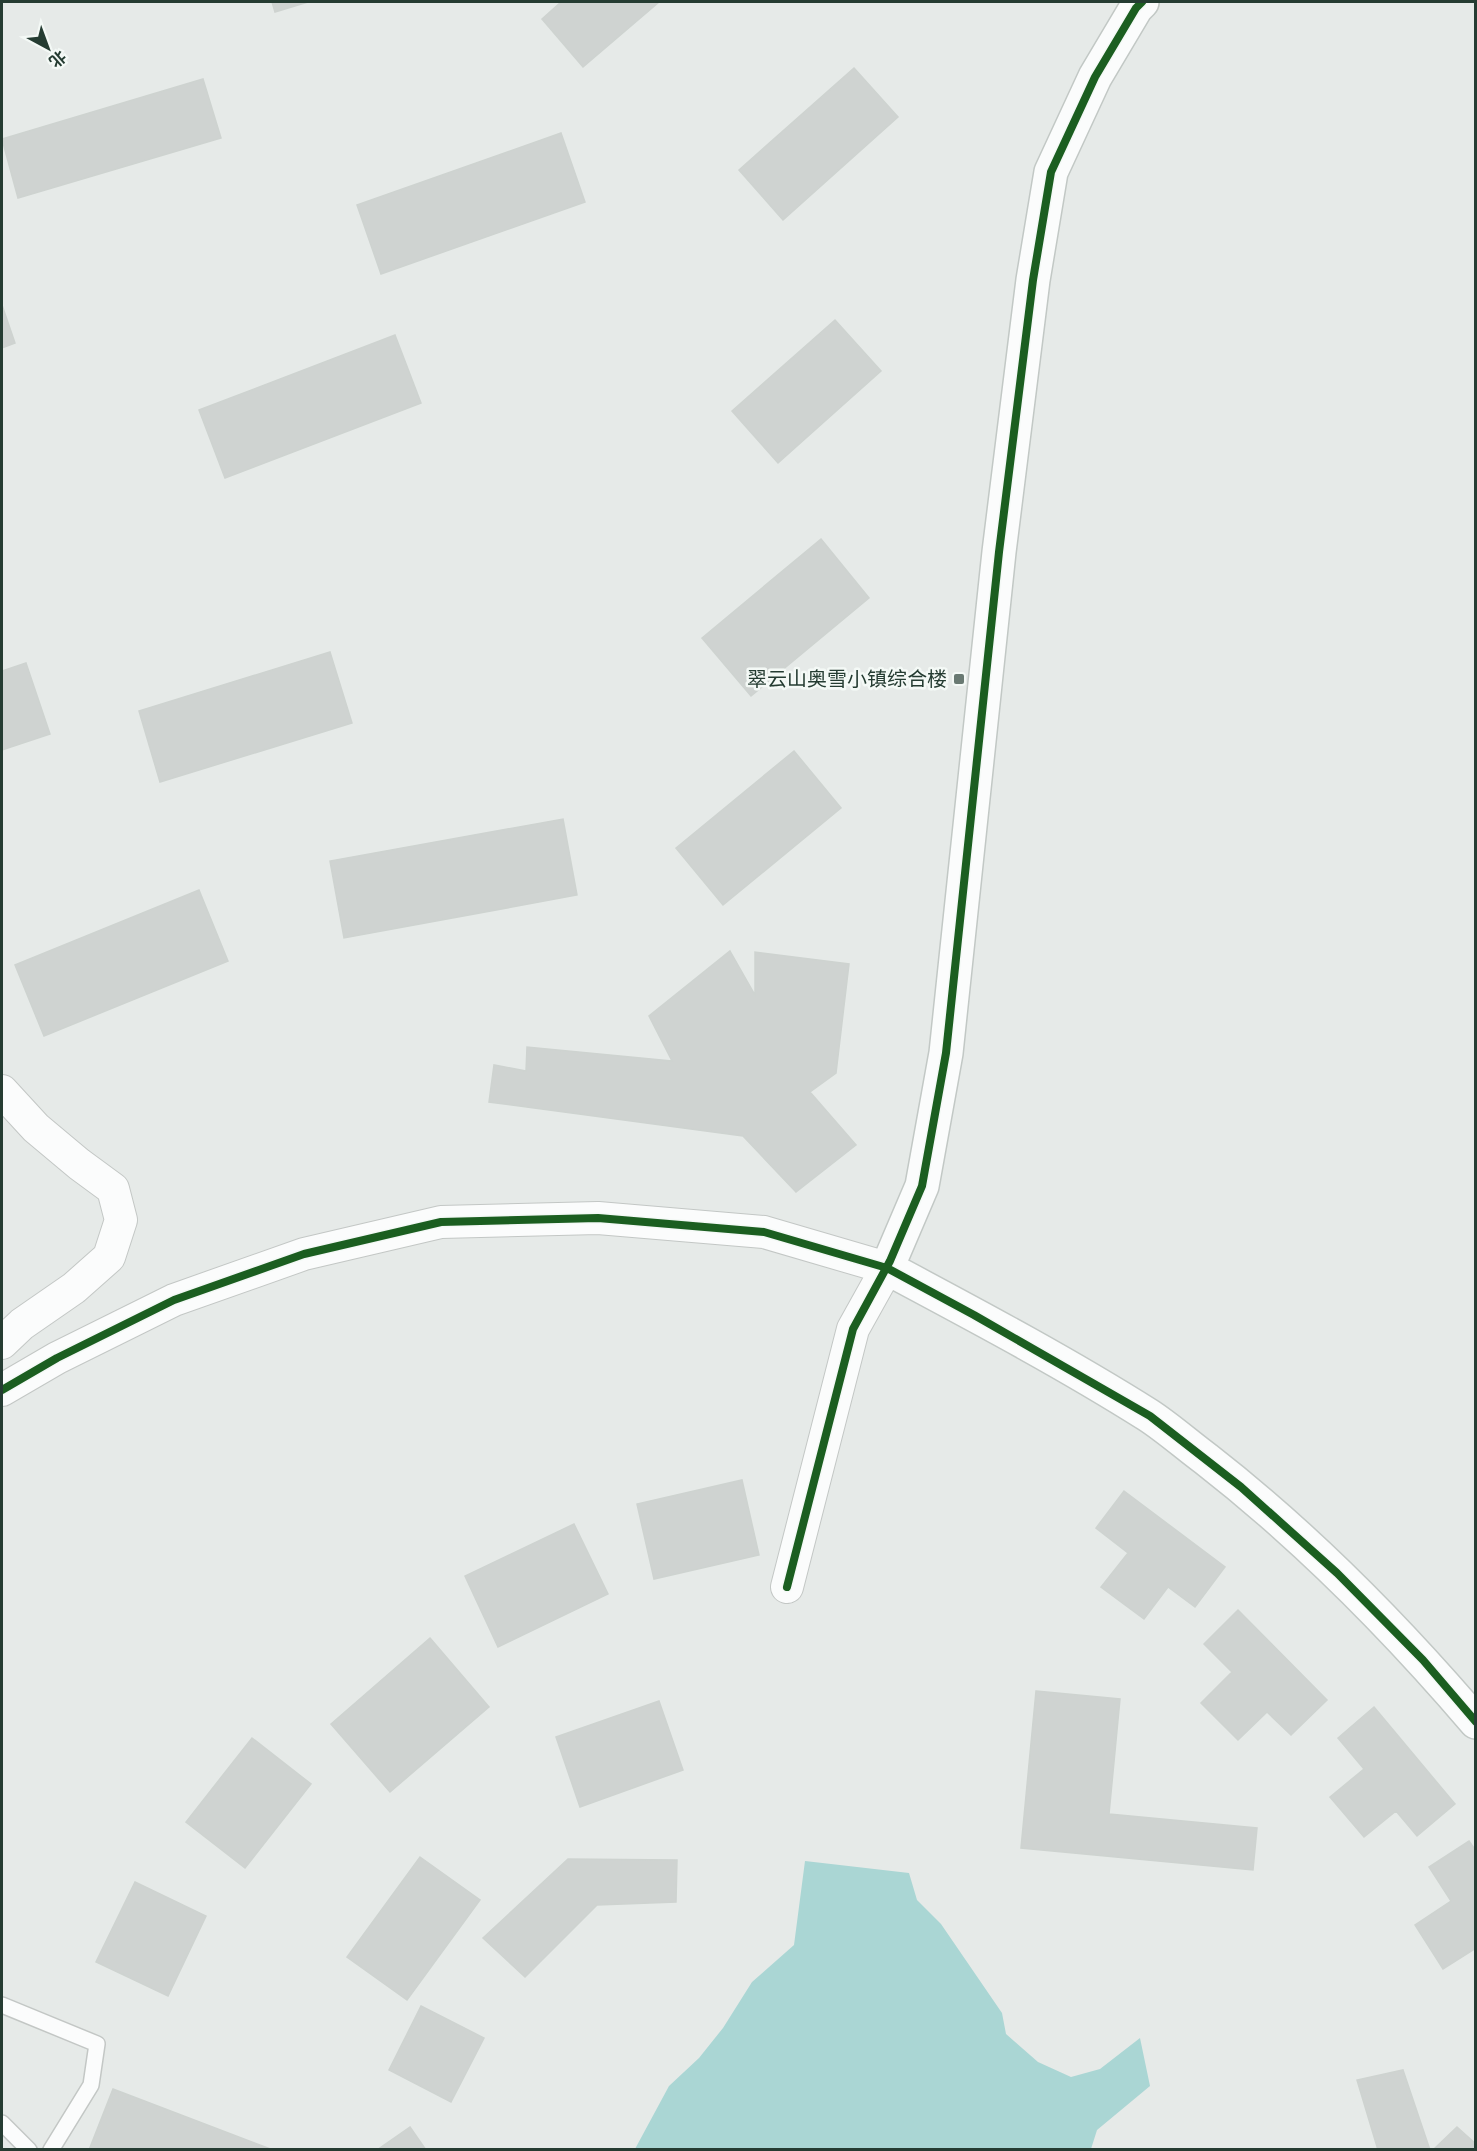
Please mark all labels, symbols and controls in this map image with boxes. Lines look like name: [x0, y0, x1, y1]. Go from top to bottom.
north arrow: [18, 18, 78, 78]
text: 北: [45, 47, 70, 71]
place label: 翠云山奥雪小镇综合楼: [747, 668, 947, 691]
marker: 翠云山奥雪小镇综合楼: [952, 672, 966, 686]

